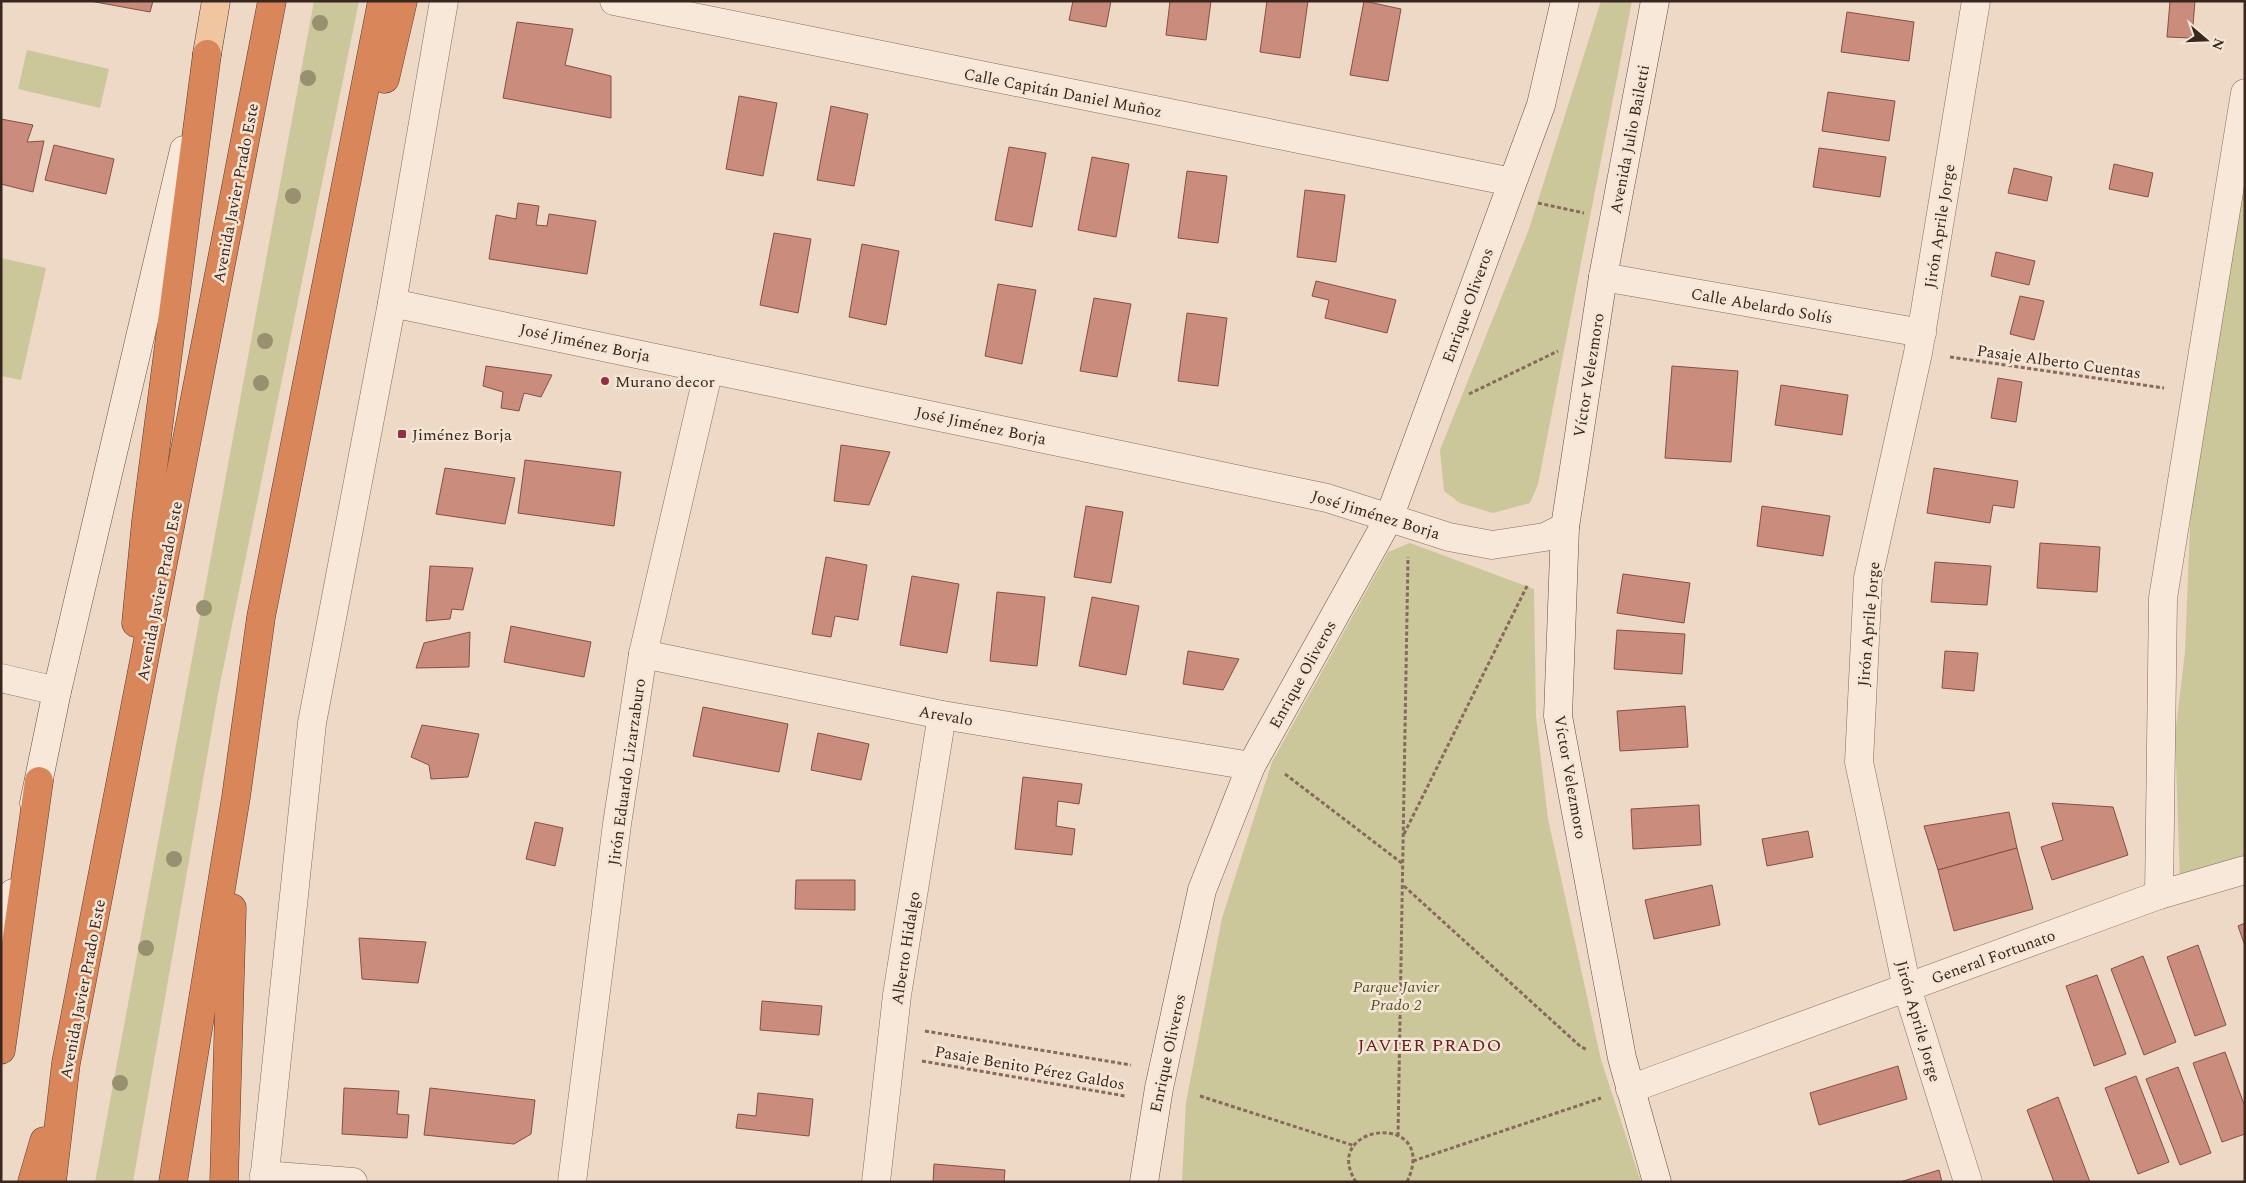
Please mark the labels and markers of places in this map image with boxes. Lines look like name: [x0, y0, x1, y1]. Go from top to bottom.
place label: Murano decor: [615, 370, 715, 394]
marker: Murano decor: [599, 375, 611, 387]
place label: Jiménez Borja: [412, 423, 512, 447]
marker: Jiménez Borja: [396, 428, 408, 440]

